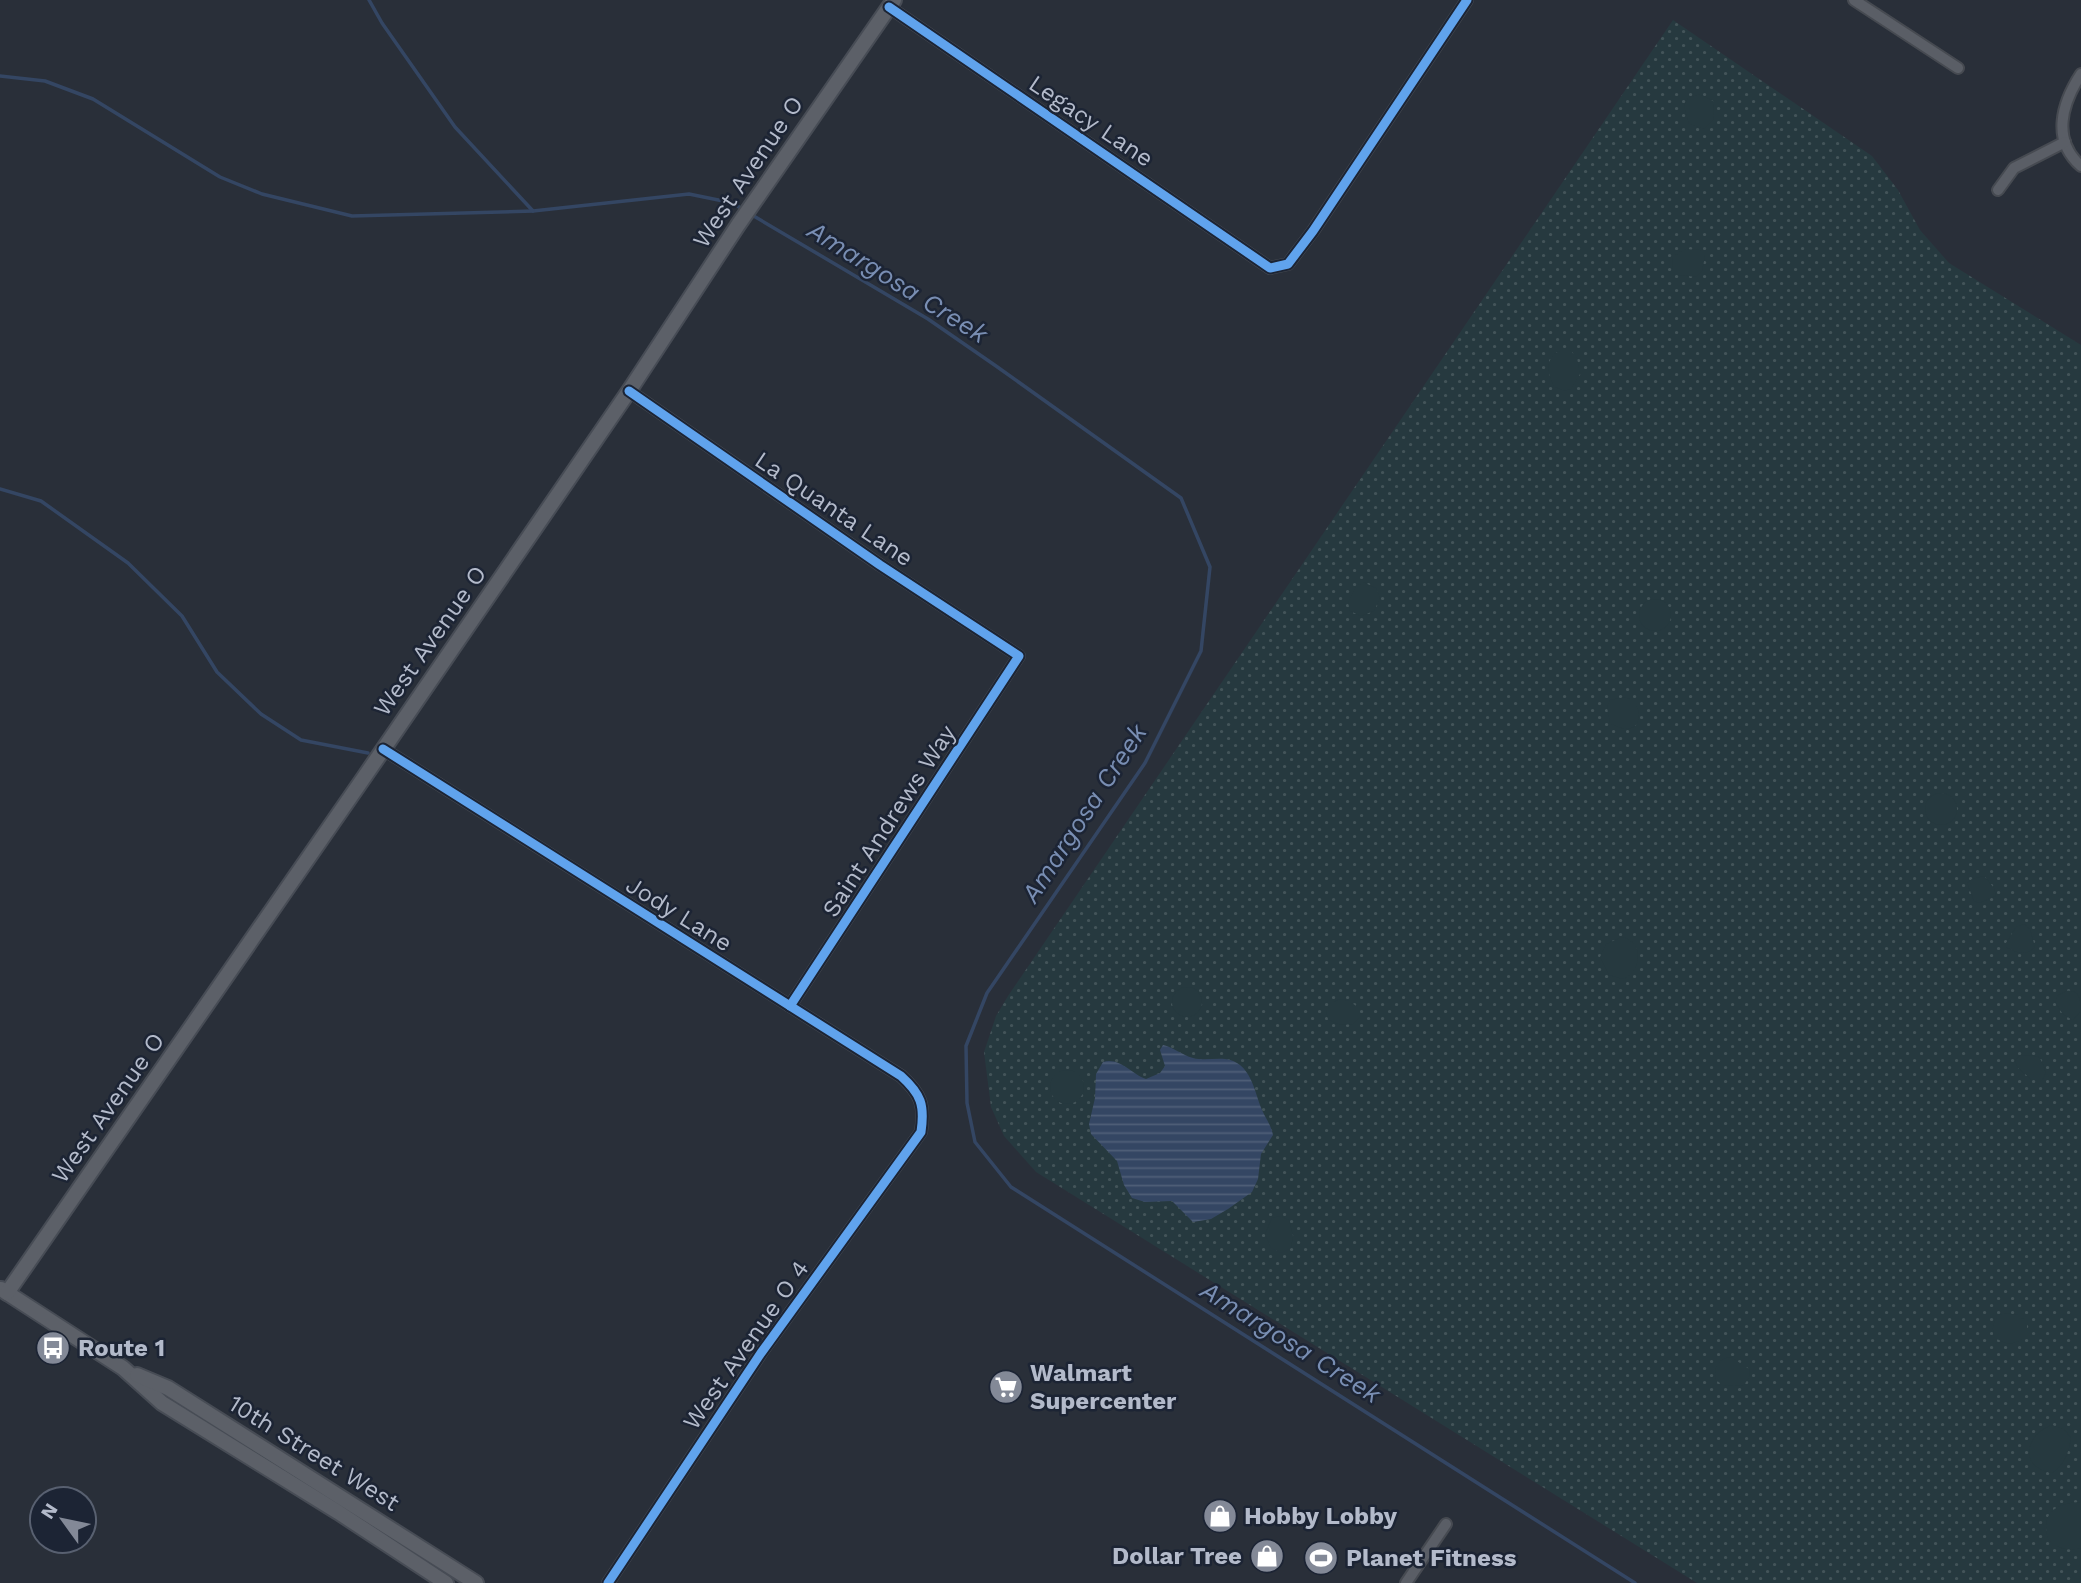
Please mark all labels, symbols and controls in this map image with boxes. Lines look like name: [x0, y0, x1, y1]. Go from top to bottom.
street label: Legacy Lane: [1024, 69, 1158, 173]
street label: West Avenue O: [687, 91, 809, 253]
water label: Amargosa Creek: [802, 214, 994, 350]
street label: La Quanta Lane: [750, 446, 918, 572]
street label: West Avenue O: [368, 560, 492, 722]
water label: Amargosa Creek: [1015, 718, 1153, 909]
street label: Saint Andrews Way: [816, 719, 962, 922]
street label: Jody Lane: [621, 870, 737, 958]
street label: West Avenue O: [46, 1027, 170, 1189]
street label: West Avenue O 4: [677, 1255, 815, 1435]
water label: Amargosa Creek: [1195, 1274, 1387, 1410]
bus stop icon: Route 1: [34, 1329, 72, 1367]
place label: Route 1: [78, 1334, 165, 1362]
place label: Walmart Supercenter: [1030, 1359, 1177, 1415]
supermarket icon: Walmart Supercenter: [987, 1368, 1025, 1406]
street label: 10th Street West: [223, 1389, 405, 1517]
north arrow: [28, 1485, 98, 1555]
shop icon: Hobby Lobby: [1201, 1497, 1239, 1535]
text: N: [36, 1499, 63, 1523]
place label: Hobby Lobby: [1244, 1502, 1398, 1530]
shop icon: Dollar Tree: [1248, 1537, 1286, 1575]
sports icon: Planet Fitness: [1302, 1539, 1340, 1577]
place label: Dollar Tree: [1112, 1542, 1242, 1570]
place label: Planet Fitness: [1346, 1544, 1517, 1572]

